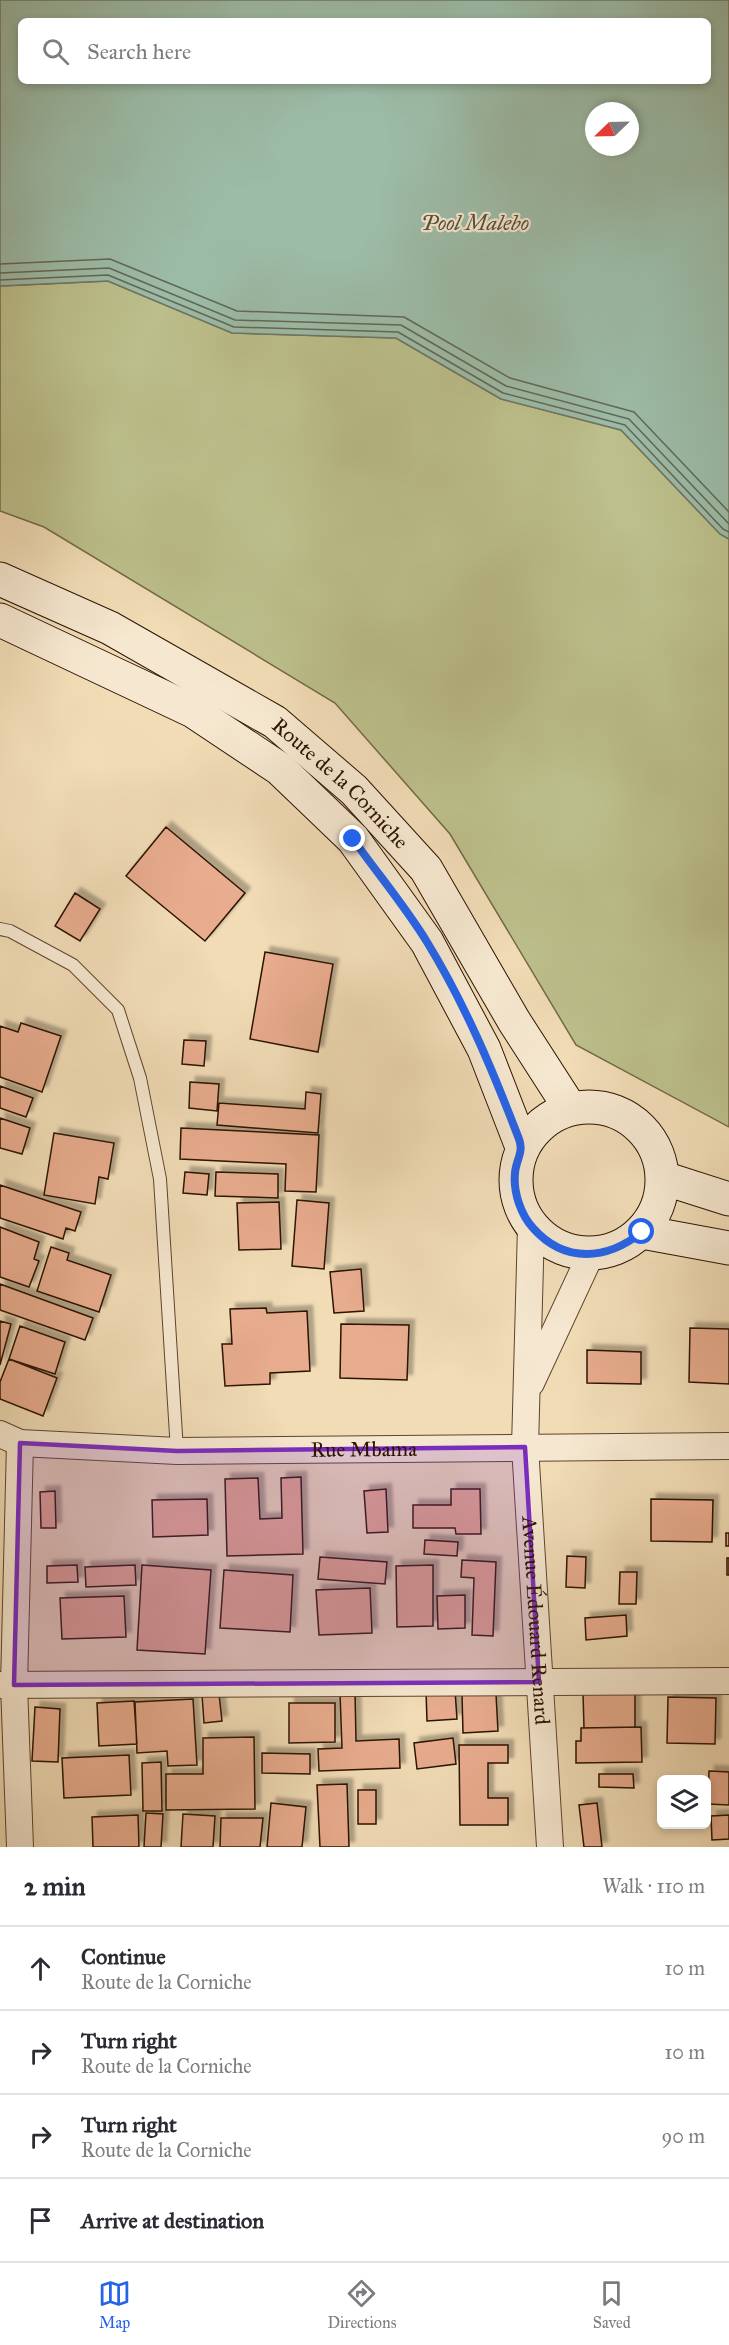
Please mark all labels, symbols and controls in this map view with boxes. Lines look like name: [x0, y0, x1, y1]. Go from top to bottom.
search box: [18, 18, 711, 84]
icon: search: [39, 35, 72, 68]
text: Search here: [87, 38, 191, 65]
north arrow: [585, 102, 639, 156]
water label: Pool Malebo: [421, 209, 529, 236]
street label: Route de la Corniche: [267, 712, 414, 854]
route end: [339, 825, 365, 851]
route start: [628, 1218, 654, 1244]
street label: Rue Mbama: [311, 1436, 417, 1463]
street label: Avenue Édouard Renard: [516, 1515, 555, 1726]
map controls: [657, 1775, 711, 1829]
button: layers: [657, 1775, 711, 1829]
text: 2 min: [24, 1870, 85, 1902]
text: Walk · 110 m: [602, 1874, 705, 1898]
text: Continue: [81, 1943, 166, 1970]
icon: ahead: [24, 1952, 57, 1985]
text: 10 m: [664, 1956, 705, 1980]
text: Route de la Corniche: [81, 1970, 252, 1994]
text: Turn right: [81, 2027, 177, 2054]
icon: right: [24, 2036, 57, 2069]
text: 10 m: [664, 2040, 705, 2064]
text: Route de la Corniche: [81, 2054, 252, 2078]
text: Turn right: [81, 2111, 177, 2138]
icon: right: [24, 2120, 57, 2153]
text: 90 m: [662, 2124, 705, 2148]
text: Route de la Corniche: [81, 2138, 252, 2162]
icon: arrive: [24, 2204, 57, 2237]
text: Arrive at destination: [81, 2207, 264, 2234]
tab: Map: [98, 2277, 131, 2332]
tab: Directions: [327, 2277, 396, 2332]
tab: Saved: [593, 2277, 631, 2332]

